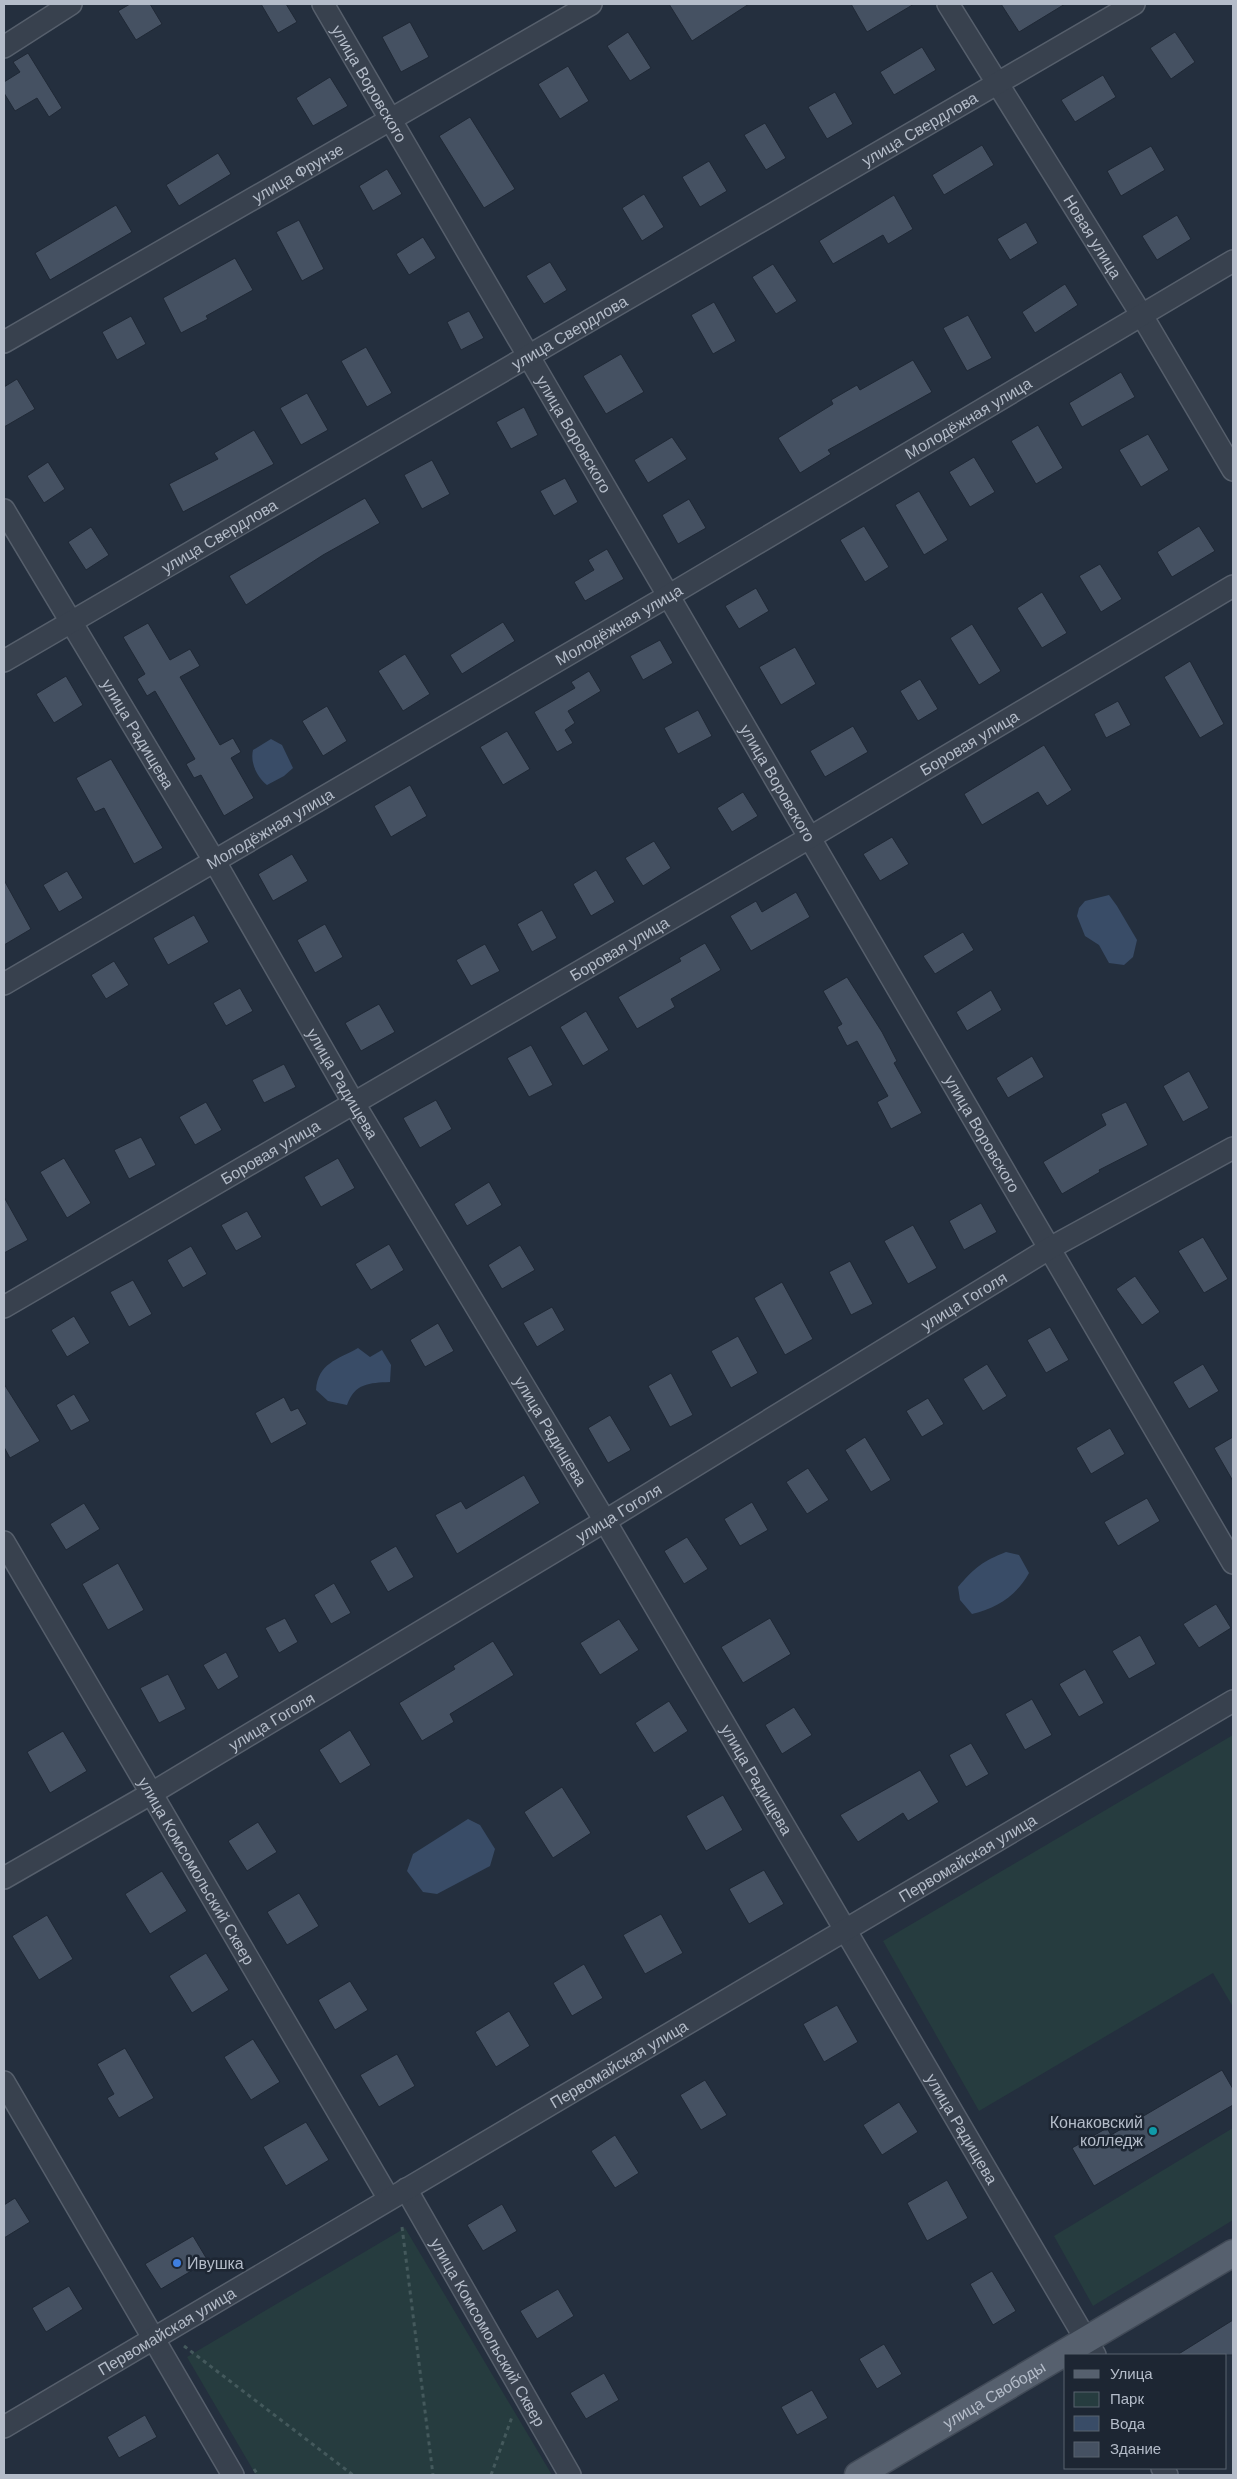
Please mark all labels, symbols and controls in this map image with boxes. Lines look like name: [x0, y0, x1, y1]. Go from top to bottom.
street label: улица Воровского: [328, 22, 410, 145]
street label: улица Свердлова: [859, 89, 981, 169]
street label: улица Фрунзе: [249, 140, 347, 206]
street label: Новая улица: [1060, 192, 1125, 282]
street label: улица Свердлова: [509, 292, 631, 373]
street label: улица Воровского: [533, 373, 614, 496]
street label: Молодёжная улица: [902, 374, 1035, 462]
street label: улица Свердлова: [159, 496, 280, 576]
street label: Молодёжная улица: [553, 581, 686, 669]
street label: улица Радищева: [98, 676, 177, 792]
street label: Боровая улица: [917, 707, 1022, 779]
street label: улица Воровского: [736, 722, 818, 845]
street label: Молодёжная улица: [204, 785, 337, 873]
street label: Боровая улица: [567, 914, 672, 984]
street label: улица Радищева: [303, 1025, 381, 1142]
street label: улица Воровского: [941, 1072, 1023, 1196]
street label: Боровая улица: [218, 1117, 323, 1188]
street label: улица Гоголя: [918, 1269, 1010, 1334]
street label: улица Радищева: [511, 1373, 590, 1489]
street label: улица Гоголя: [573, 1480, 665, 1545]
street label: улица Гоголя: [226, 1689, 318, 1754]
street label: улица Радищева: [717, 1722, 795, 1838]
street label: улица Комсомольский Сквер: [135, 1774, 258, 1968]
street label: Первомайская улица: [896, 1811, 1040, 1905]
street label: Первомайская улица: [547, 2017, 691, 2111]
street label: улица Радищева: [923, 2071, 1001, 2187]
place label: Конаковский колледж: [1050, 2114, 1143, 2149]
marker: Конаковский колледж: [1147, 2125, 1159, 2137]
street label: улица Комсомольский Сквер: [427, 2235, 548, 2430]
place label: Ивушка: [187, 2255, 244, 2272]
marker: Ивушка: [171, 2257, 183, 2269]
street label: Первомайская улица: [95, 2284, 239, 2378]
legend: [1064, 2354, 1227, 2469]
street label: улица Свободы: [940, 2358, 1048, 2432]
text: Улица: [1110, 2365, 1153, 2382]
text: Парк: [1110, 2390, 1144, 2407]
text: Вода: [1110, 2415, 1146, 2432]
text: Здание: [1110, 2440, 1161, 2457]

